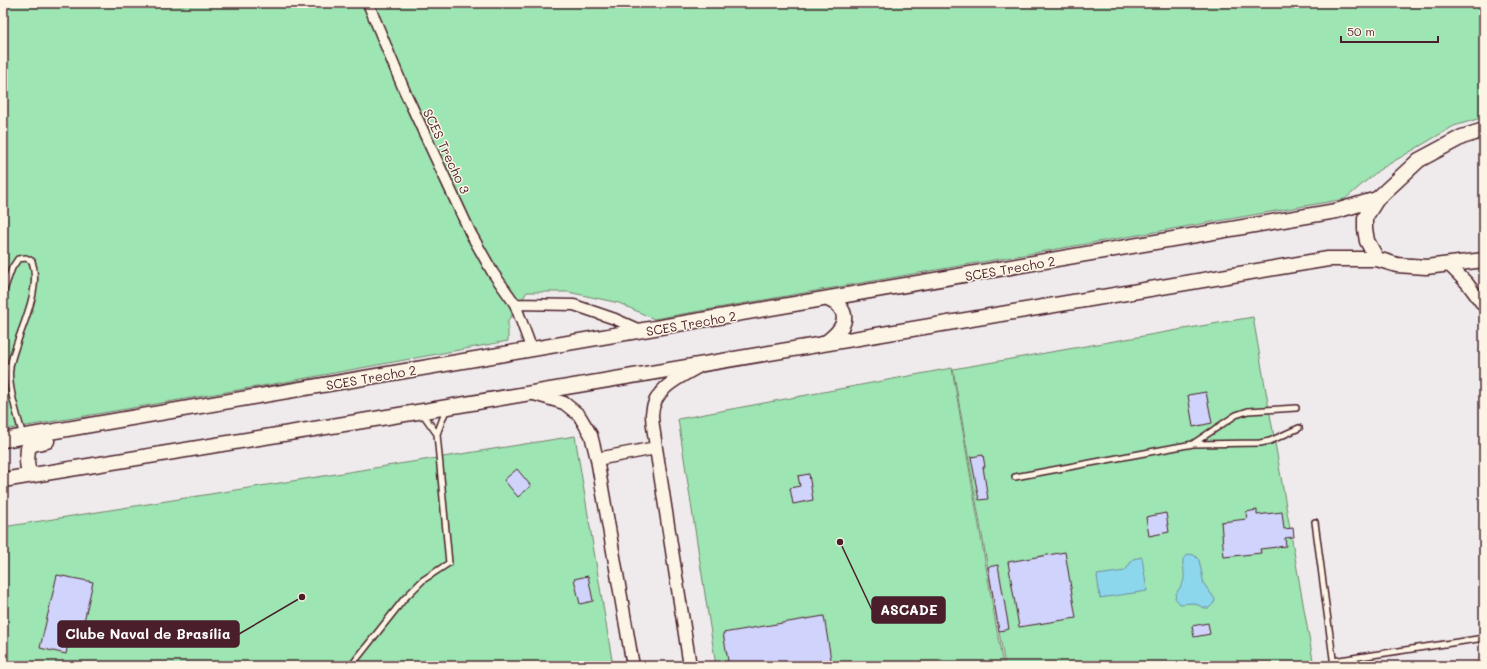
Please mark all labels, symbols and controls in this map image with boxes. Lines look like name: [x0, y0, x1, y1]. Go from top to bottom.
scale bar: [1341, 18, 1438, 44]
text: 50 m: [1347, 23, 1375, 39]
street label: SCES Trecho 3: [420, 106, 474, 197]
street label: SCES Trecho 2: [963, 252, 1057, 284]
street label: SCES Trecho 2: [644, 307, 738, 339]
street label: SCES Trecho 2: [324, 361, 418, 393]
callout: ASCADE: [872, 597, 945, 623]
text: ASCADE: [880, 600, 938, 619]
callout: Clube Naval de Brasília: [58, 621, 239, 647]
text: Clube Naval de Brasília: [65, 624, 231, 643]

